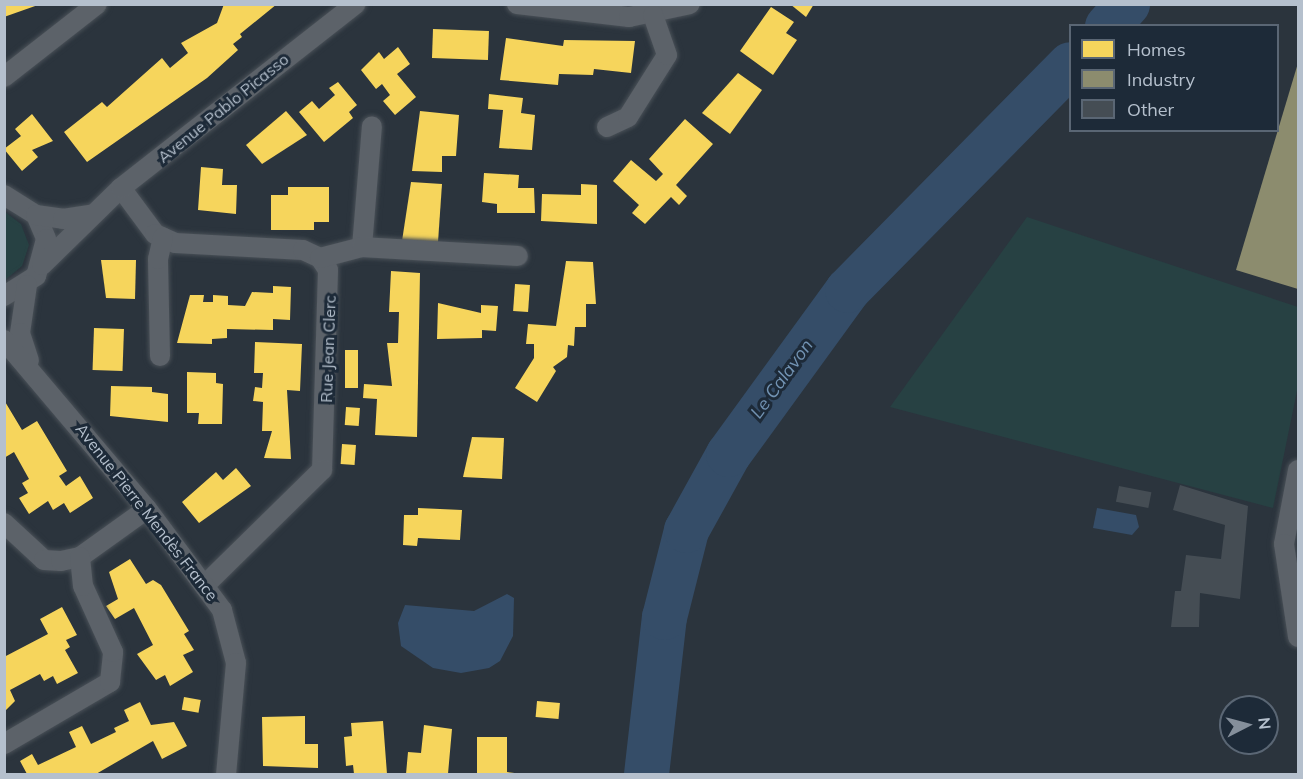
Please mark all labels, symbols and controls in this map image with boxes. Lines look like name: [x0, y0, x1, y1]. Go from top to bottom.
legend: [1069, 24, 1279, 132]
text: Homes: [1127, 38, 1186, 61]
street label: Avenue Pablo Picasso: [154, 49, 292, 167]
text: Industry: [1127, 68, 1195, 91]
text: Other: [1127, 98, 1174, 121]
street label: Rue Jean Clerc: [317, 295, 339, 403]
water label: Le Calavon: [746, 335, 818, 423]
street label: Avenue Pierre Mendès France: [72, 420, 222, 604]
north arrow: [1219, 695, 1279, 755]
text: N: [1254, 716, 1275, 730]

